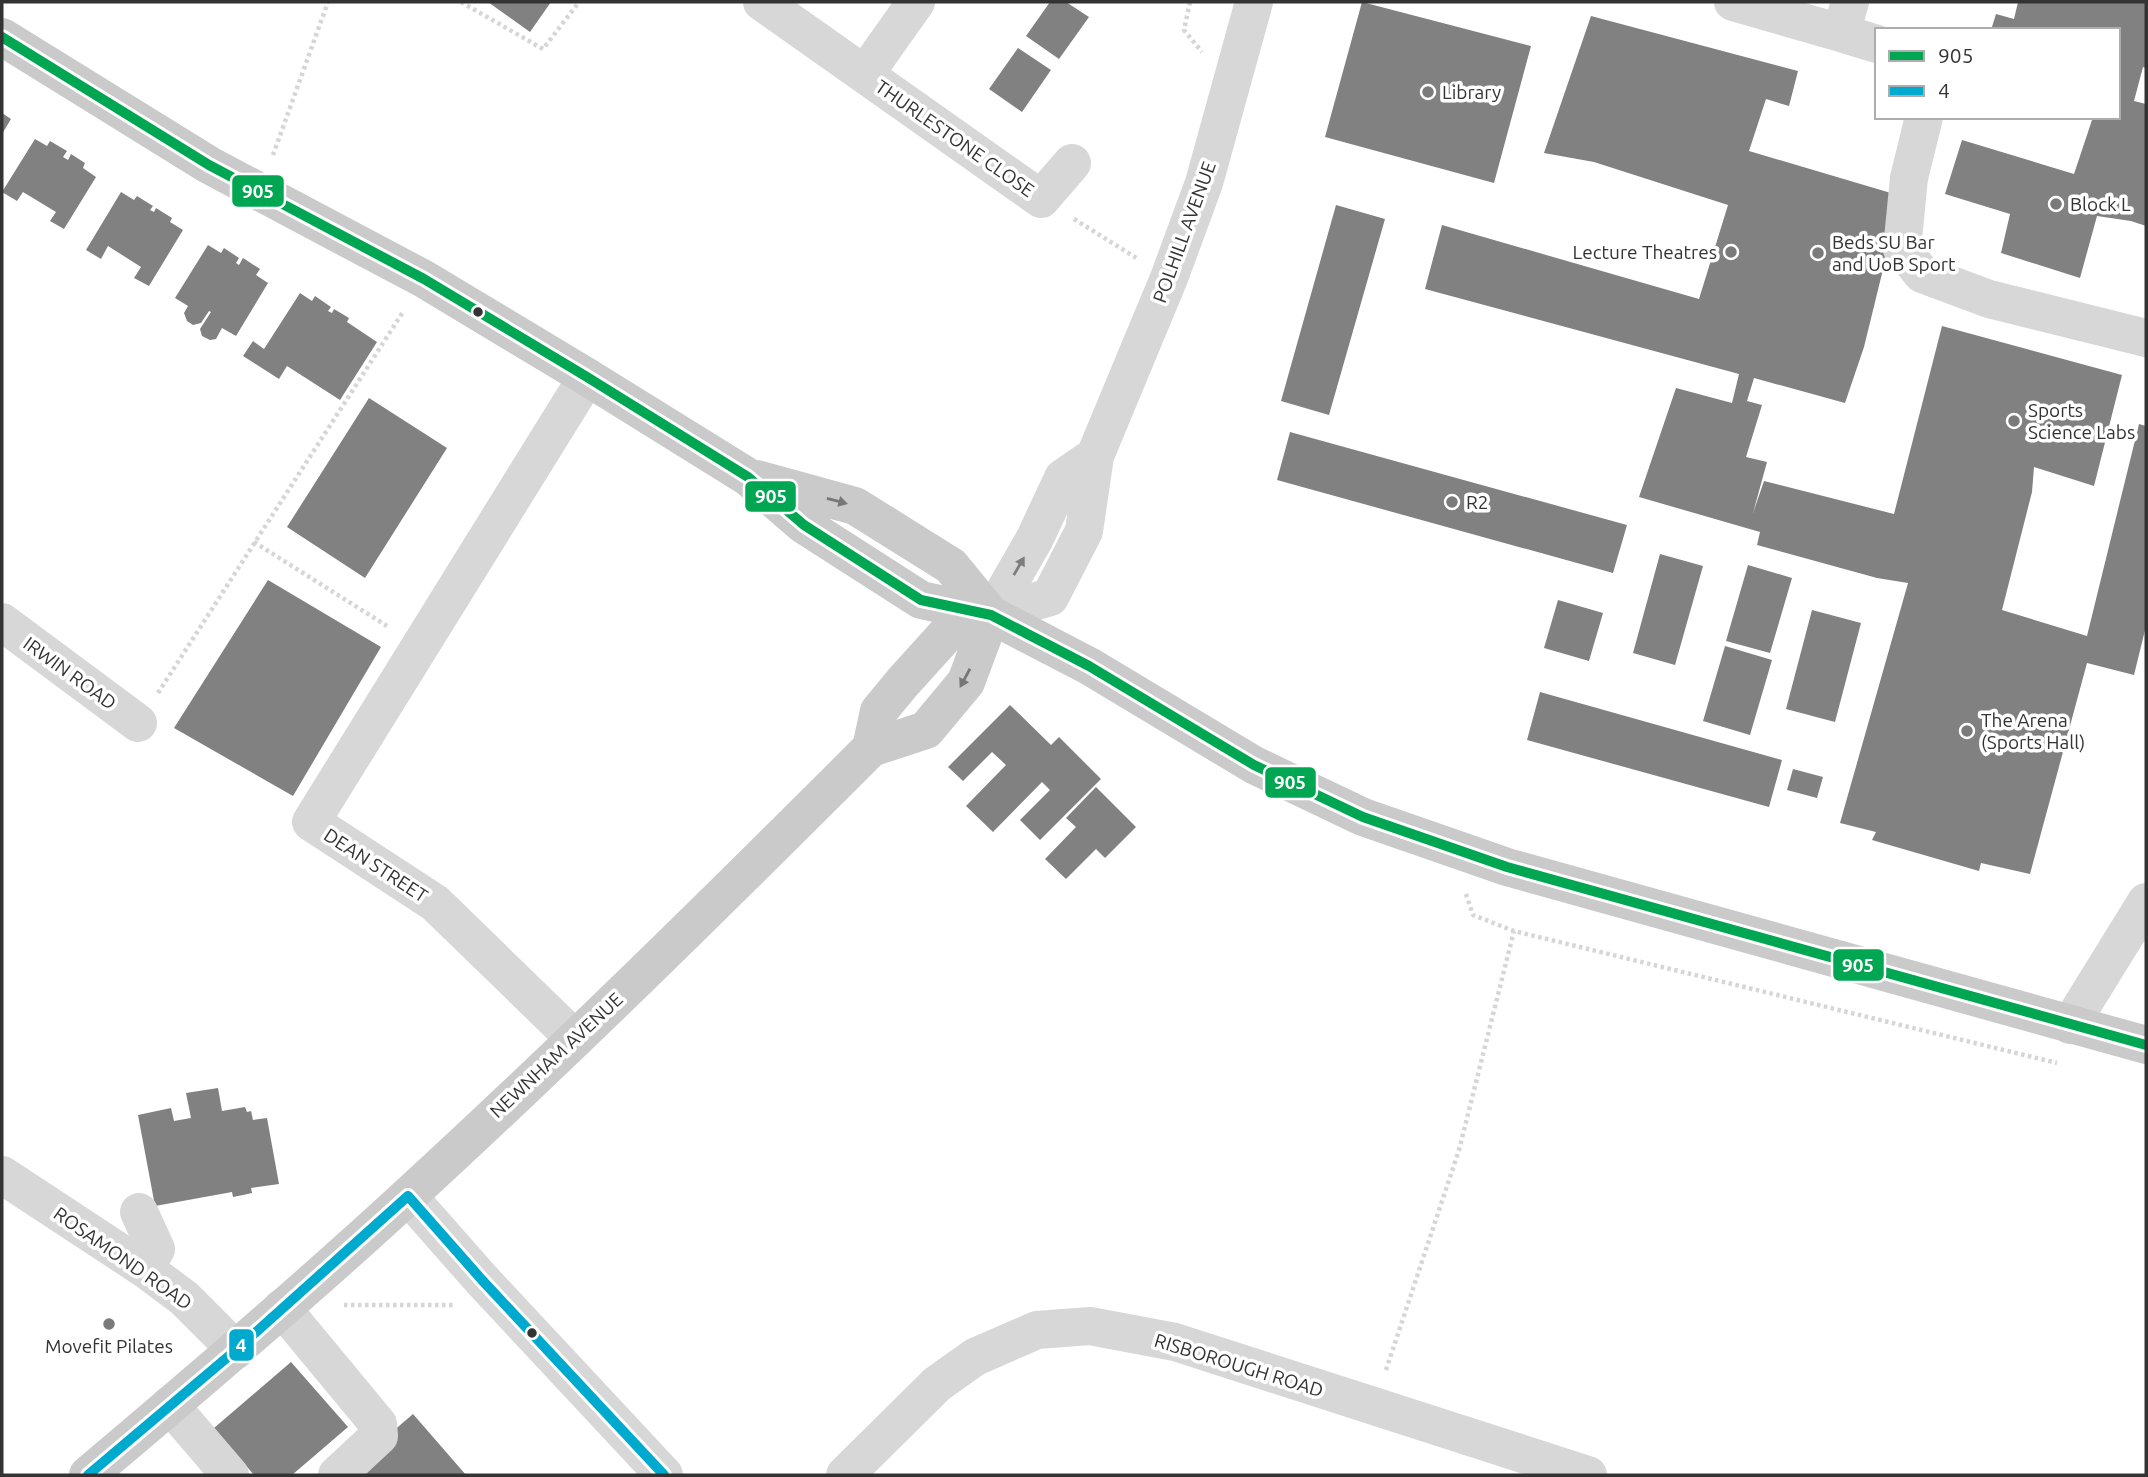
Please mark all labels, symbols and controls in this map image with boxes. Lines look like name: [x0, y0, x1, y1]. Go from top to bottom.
legend: [1875, 28, 2120, 119]
text: 905: [1938, 43, 1974, 67]
street label: THURLESTONE CLOSE: [871, 75, 1039, 201]
text: 4: [1938, 78, 1950, 102]
place label: Library: [1442, 81, 1501, 103]
marker: Library: [1420, 84, 1436, 100]
street label: POLHILL AVENUE: [1148, 158, 1220, 306]
line badge: 905: [231, 174, 285, 208]
text: 905: [242, 180, 274, 202]
place label: Block L: [2070, 193, 2131, 215]
marker: Block L: [2048, 196, 2064, 212]
place label: Beds SU Bar and UoB Sport: [1832, 231, 1956, 275]
place label: Lecture Theatres: [1573, 241, 1717, 263]
marker: Lecture Theatres: [1723, 244, 1739, 260]
marker: Beds SU Bar and UoB Sport: [1810, 245, 1826, 261]
unlabelled marker: [471, 305, 485, 319]
place label: Sports Science Labs: [2028, 399, 2135, 443]
marker: Sports Science Labs: [2006, 413, 2022, 429]
line badge: 905: [744, 480, 797, 513]
text: 905: [755, 485, 787, 507]
place label: R2: [1466, 491, 1489, 513]
marker: R2: [1444, 494, 1460, 510]
one-way arrow: [827, 496, 849, 507]
one-way arrow: [1013, 556, 1025, 575]
street label: IRWIN ROAD: [19, 632, 121, 714]
one-way arrow: [960, 669, 972, 689]
place label: The Arena (Sports Hall): [1981, 709, 2085, 753]
marker: The Arena (Sports Hall): [1959, 723, 1975, 739]
line badge: 905: [1264, 766, 1317, 799]
text: 905: [1274, 771, 1306, 793]
street label: DEAN STREET: [320, 823, 432, 907]
line badge: 905: [1832, 948, 1885, 982]
text: 905: [1842, 954, 1874, 976]
street label: NEWNHAM AVENUE: [485, 988, 627, 1122]
street label: ROSAMOND ROAD: [50, 1202, 196, 1314]
marker: Movefit Pilates: [101, 1316, 117, 1332]
unlabelled marker: [525, 1326, 539, 1340]
line badge: 4: [228, 1328, 255, 1362]
street label: RISBOROUGH ROAD: [1152, 1329, 1326, 1401]
text: 4: [236, 1334, 247, 1356]
place label: Movefit Pilates: [45, 1335, 173, 1357]

